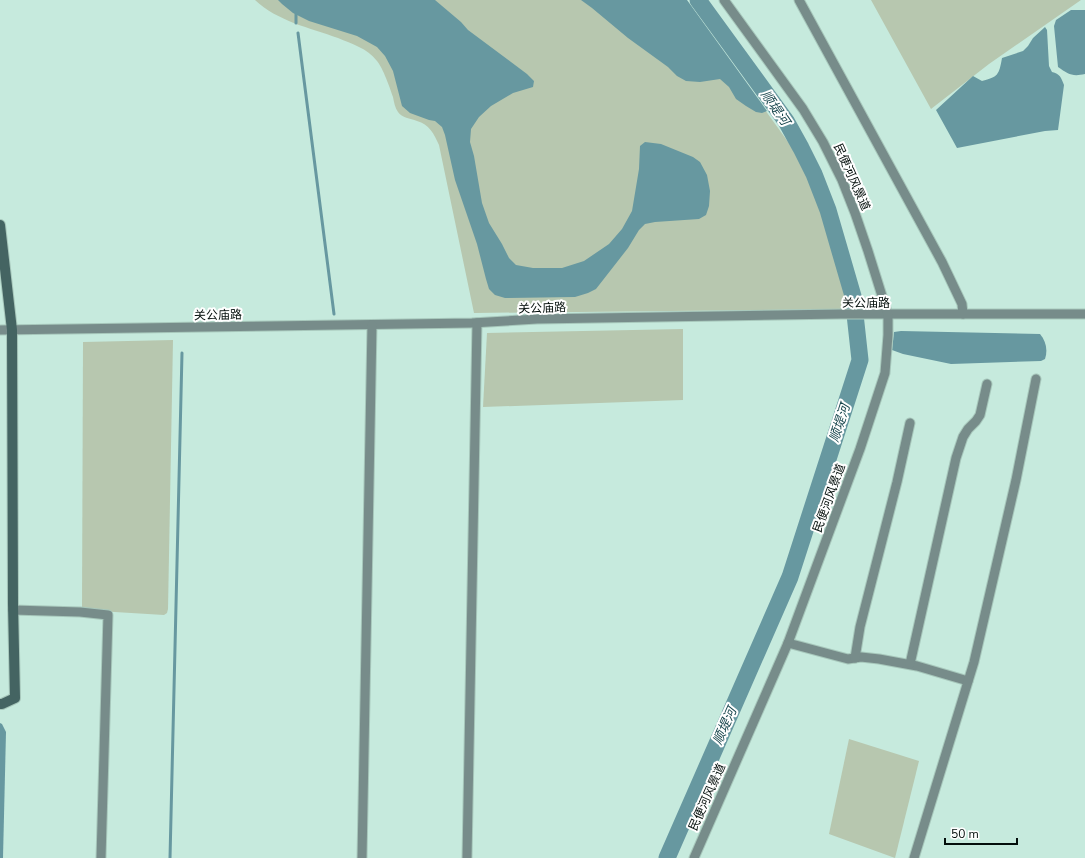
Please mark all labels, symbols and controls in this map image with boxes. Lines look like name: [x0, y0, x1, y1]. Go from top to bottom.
water label: 顺堤河: [756, 87, 795, 132]
street label: 民便河风景道: [830, 141, 874, 213]
street label: 关公庙路: [842, 295, 890, 311]
street label: 关公庙路: [518, 299, 566, 317]
street label: 关公庙路: [194, 307, 242, 323]
water label: 顺堤河: [825, 399, 856, 444]
street label: 民便河风景道: [809, 461, 849, 535]
water label: 顺堤河: [709, 702, 742, 747]
street label: 民便河风景道: [685, 761, 729, 833]
scale bar: [945, 820, 1017, 846]
text: 50 m: [951, 826, 979, 842]

